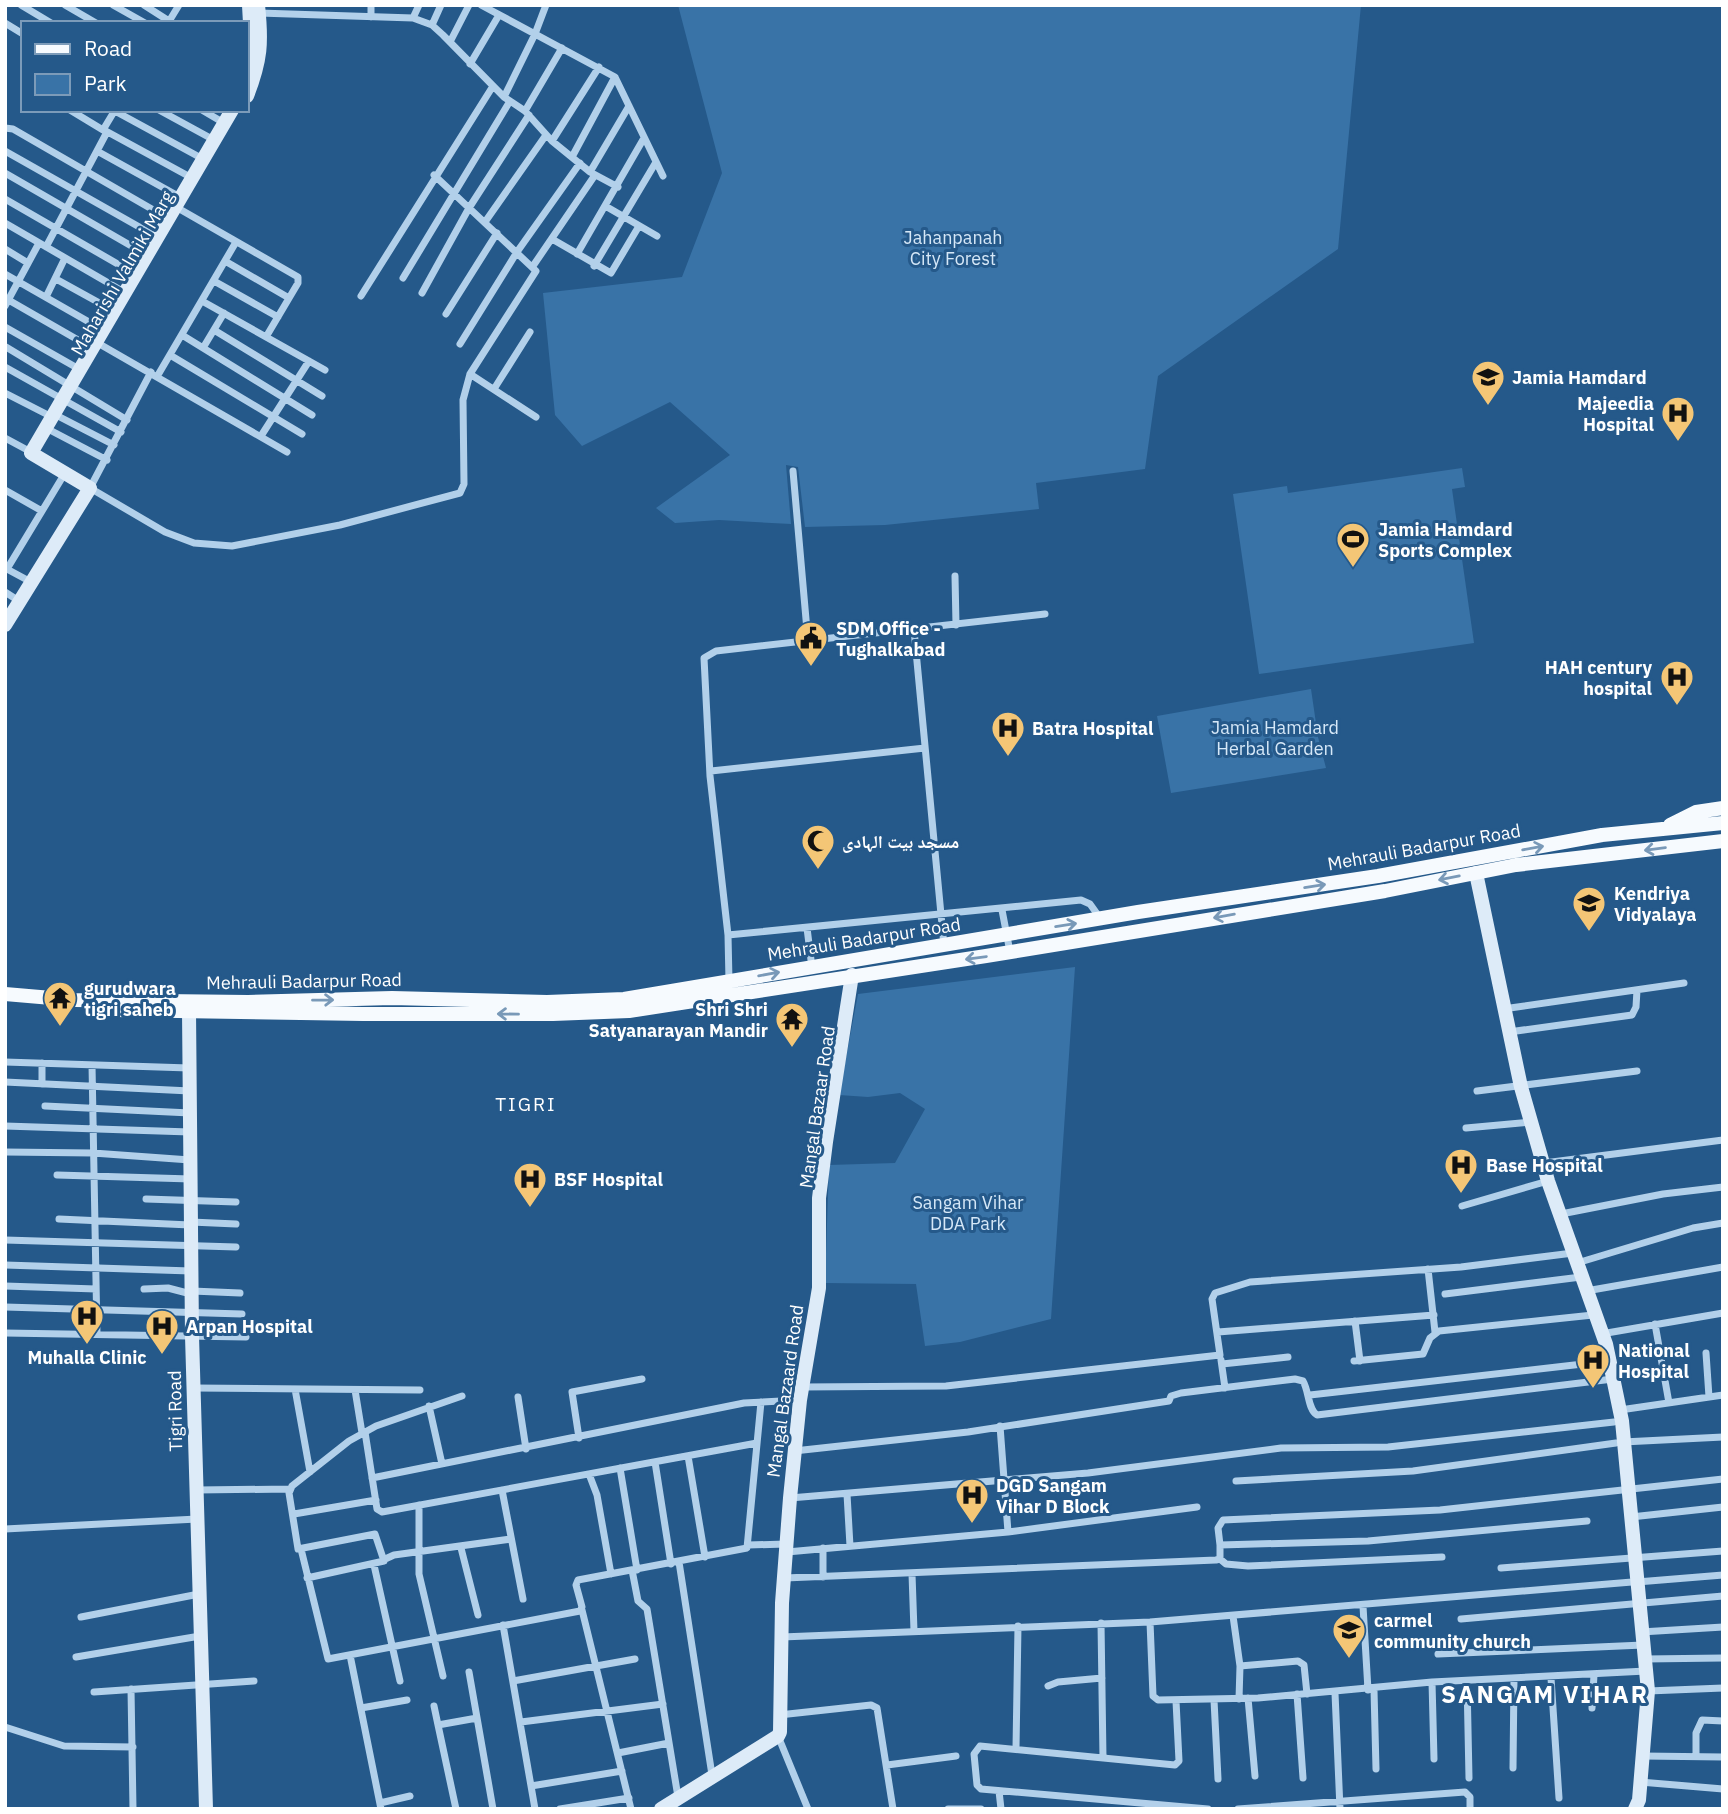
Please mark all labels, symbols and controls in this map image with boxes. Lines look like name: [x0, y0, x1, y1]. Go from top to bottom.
legend: [21, 21, 248, 112]
text: Road: [84, 34, 132, 62]
text: Park: [84, 69, 127, 97]
street label: Maharishi Valmiki Marg: [65, 186, 179, 359]
park label: Jahanpanah City Forest: [904, 226, 1002, 270]
school or university icon: Jamia Hamdard: [1469, 358, 1507, 407]
place label: Jamia Hamdard: [1512, 366, 1647, 389]
place label: Majeedia Hospital: [1577, 392, 1655, 436]
hospital icon: Majeedia Hospital: [1659, 394, 1697, 443]
place label: Jamia Hamdard Sports Complex: [1378, 518, 1513, 562]
sports icon: Jamia Hamdard Sports Complex: [1334, 520, 1372, 569]
place label: SDM Office - Tughalkabad: [836, 617, 946, 661]
public building icon: SDM Office - Tughalkabad: [792, 619, 830, 668]
place label: HAH century hospital: [1545, 656, 1653, 700]
hospital icon: HAH century hospital: [1658, 658, 1696, 707]
hospital icon: Batra Hospital: [989, 709, 1027, 758]
park label: Jamia Hamdard Herbal Garden: [1211, 716, 1339, 760]
place label: Batra Hospital: [1032, 717, 1154, 740]
street label: Mehrauli Badarpur Road: [1326, 819, 1522, 875]
mosque icon: مسجد بیت الہادی: [799, 822, 837, 871]
place label: مسجد بیت الہادی: [842, 830, 959, 853]
one-way arrow: [1521, 841, 1544, 854]
one-way arrow: [1644, 842, 1667, 855]
one-way arrow: [1438, 872, 1461, 886]
one-way arrow: [1303, 879, 1325, 892]
place label: Kendriya Vidyalaya: [1614, 882, 1697, 926]
school or university icon: Kendriya Vidyalaya: [1570, 884, 1608, 933]
one-way arrow: [1213, 910, 1236, 923]
street label: Mehrauli Badarpur Road: [766, 912, 962, 966]
one-way arrow: [1054, 918, 1077, 931]
one-way arrow: [965, 951, 988, 964]
one-way arrow: [757, 967, 780, 980]
street label: Mehrauli Badarpur Road: [206, 968, 402, 994]
place label: gurudwara tigri saheb: [84, 977, 176, 1021]
temple icon: gurudwara tigri saheb: [41, 979, 79, 1028]
one-way arrow: [311, 993, 334, 1006]
place label: Shri Shri Satyanarayan Mandir: [588, 998, 768, 1042]
temple icon: Shri Shri Satyanarayan Mandir: [773, 1000, 811, 1049]
one-way arrow: [496, 1007, 519, 1021]
street label: Mangal Bazaar Road: [794, 1024, 840, 1190]
district label: TIGRI: [495, 1092, 557, 1116]
hospital icon: Base Hospital: [1442, 1146, 1480, 1195]
place label: Base Hospital: [1486, 1154, 1603, 1177]
hospital icon: BSF Hospital: [511, 1160, 549, 1209]
place label: BSF Hospital: [554, 1168, 663, 1191]
park label: Sangam Vihar DDA Park: [912, 1191, 1024, 1235]
hospital icon: Muhalla Clinic: [68, 1297, 106, 1346]
street label: Mangal Bazaard Road: [761, 1303, 809, 1479]
hospital icon: Arpan Hospital: [143, 1307, 181, 1356]
place label: Arpan Hospital: [186, 1315, 313, 1338]
place label: National Hospital: [1618, 1339, 1690, 1383]
hospital icon: National Hospital: [1574, 1341, 1612, 1390]
place label: Muhalla Clinic: [27, 1346, 147, 1369]
street label: Tigri Road: [163, 1370, 187, 1452]
place label: DGD Sangam Vihar D Block: [996, 1474, 1110, 1518]
hospital icon: DGD Sangam Vihar D Block: [953, 1476, 991, 1525]
place label: carmel community church: [1374, 1609, 1531, 1653]
school or university icon: carmel community church: [1330, 1611, 1368, 1660]
district label: SANGAM VIHAR: [1441, 1678, 1649, 1710]

